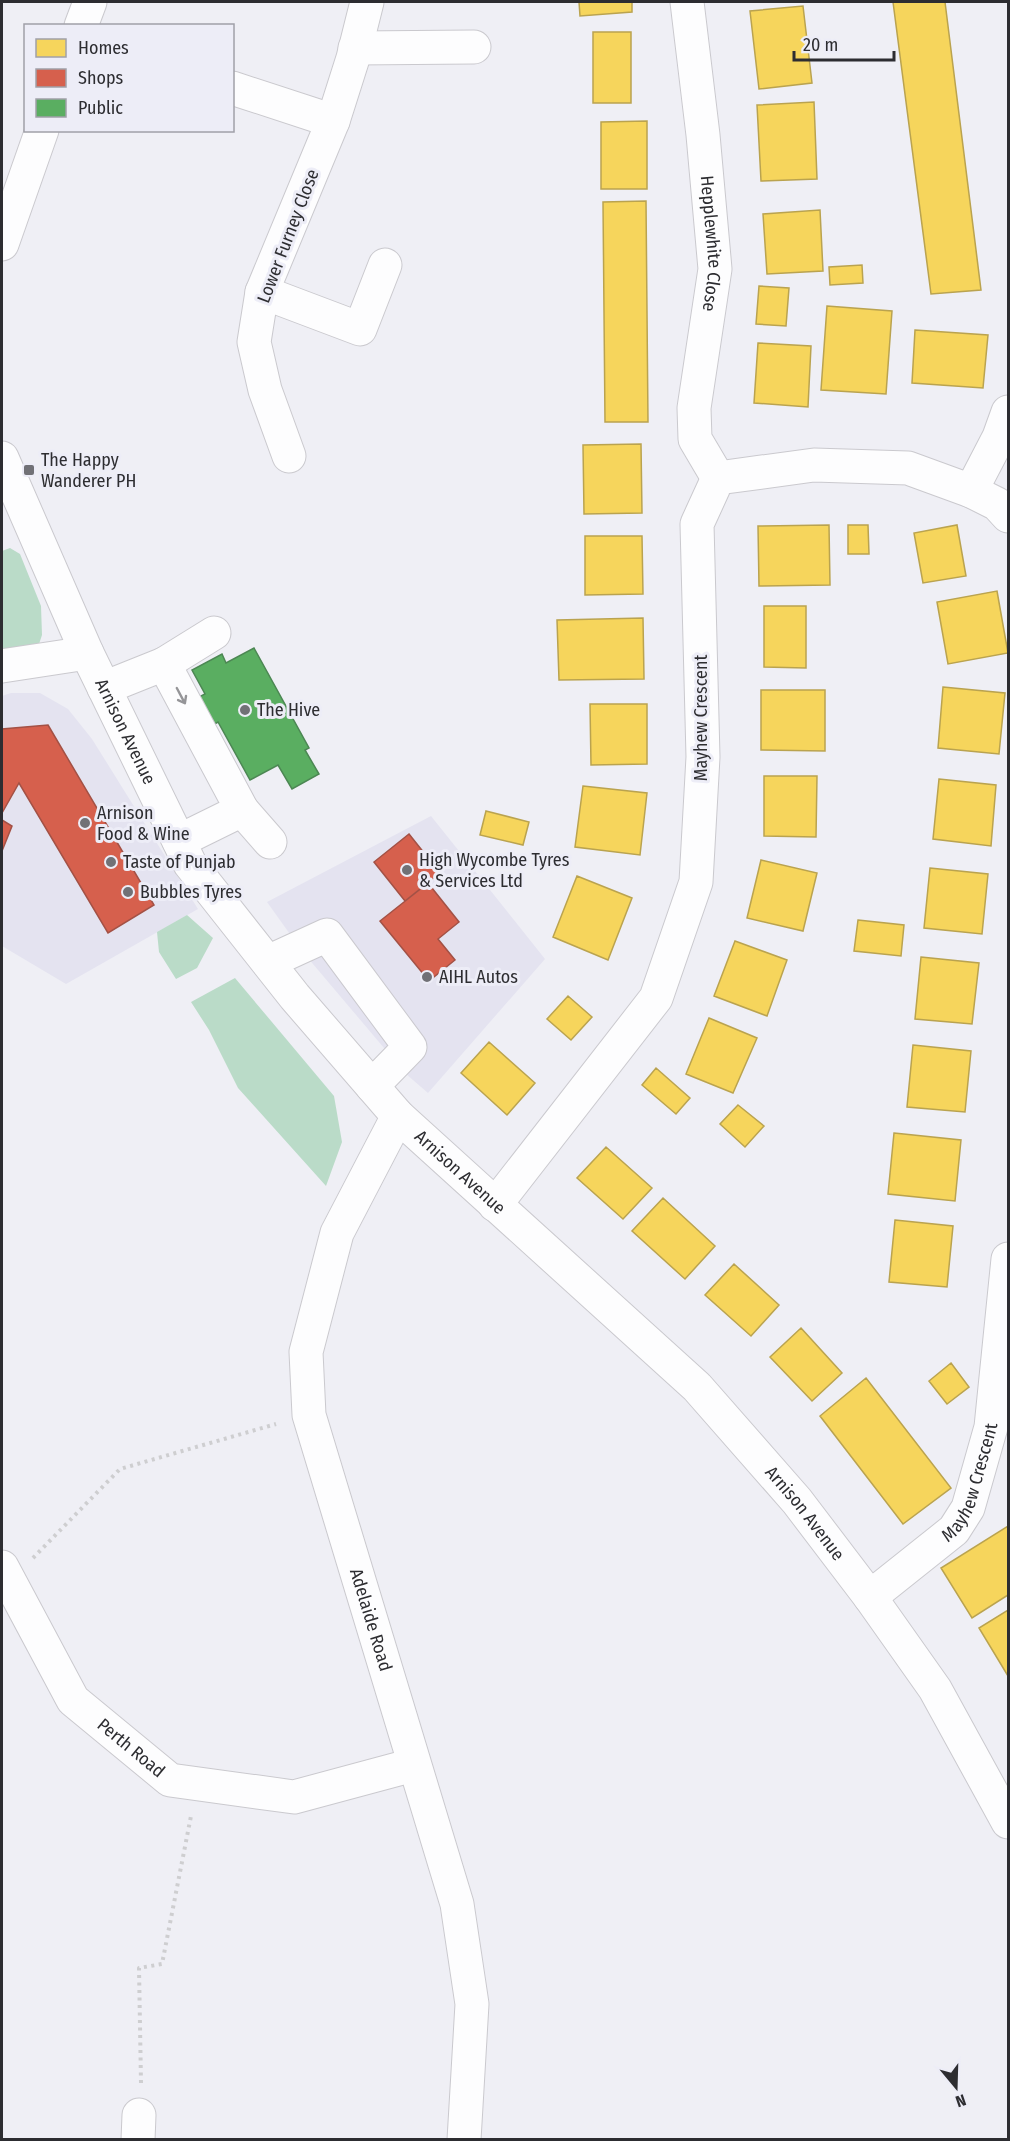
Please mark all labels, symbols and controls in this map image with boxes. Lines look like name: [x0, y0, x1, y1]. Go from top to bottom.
legend: [24, 24, 234, 132]
scale bar: [794, 24, 894, 62]
text: 20 m: [803, 34, 838, 56]
text: Homes: [78, 37, 129, 59]
text: Shops: [78, 67, 123, 89]
text: Public: [78, 97, 123, 119]
street label: Lower Furney Close: [252, 166, 324, 306]
street label: Hepplewhite Close: [696, 174, 726, 313]
place label: The Happy Wanderer PH: [41, 449, 136, 492]
marker: The Happy Wanderer PH: [22, 463, 36, 477]
street label: Mayhew Crescent: [690, 655, 712, 781]
street label: Arnison Avenue: [90, 675, 160, 788]
one-way arrow: [176, 686, 187, 704]
place label: The Hive: [257, 699, 320, 721]
marker: The Hive: [238, 703, 252, 717]
place label: Arnison Food & Wine: [97, 802, 190, 845]
marker: Arnison Food & Wine: [78, 816, 92, 830]
place label: High Wycombe Tyres & Services Ltd: [419, 849, 570, 892]
place label: Taste of Punjab: [123, 851, 236, 873]
marker: Taste of Punjab: [104, 855, 118, 869]
marker: High Wycombe Tyres & Services Ltd: [400, 863, 414, 877]
place label: Bubbles Tyres: [140, 881, 242, 903]
marker: Bubbles Tyres: [121, 885, 135, 899]
place label: AIHL Autos: [439, 966, 518, 988]
marker: AIHL Autos: [420, 970, 434, 984]
street label: Arnison Avenue: [410, 1125, 510, 1219]
street label: Mayhew Crescent: [937, 1422, 1002, 1547]
street label: Arnison Avenue: [760, 1461, 849, 1565]
street label: Adelaide Road: [345, 1566, 397, 1674]
street label: Perth Road: [93, 1714, 169, 1782]
north arrow: [926, 2057, 986, 2117]
text: N: [953, 2090, 968, 2111]

